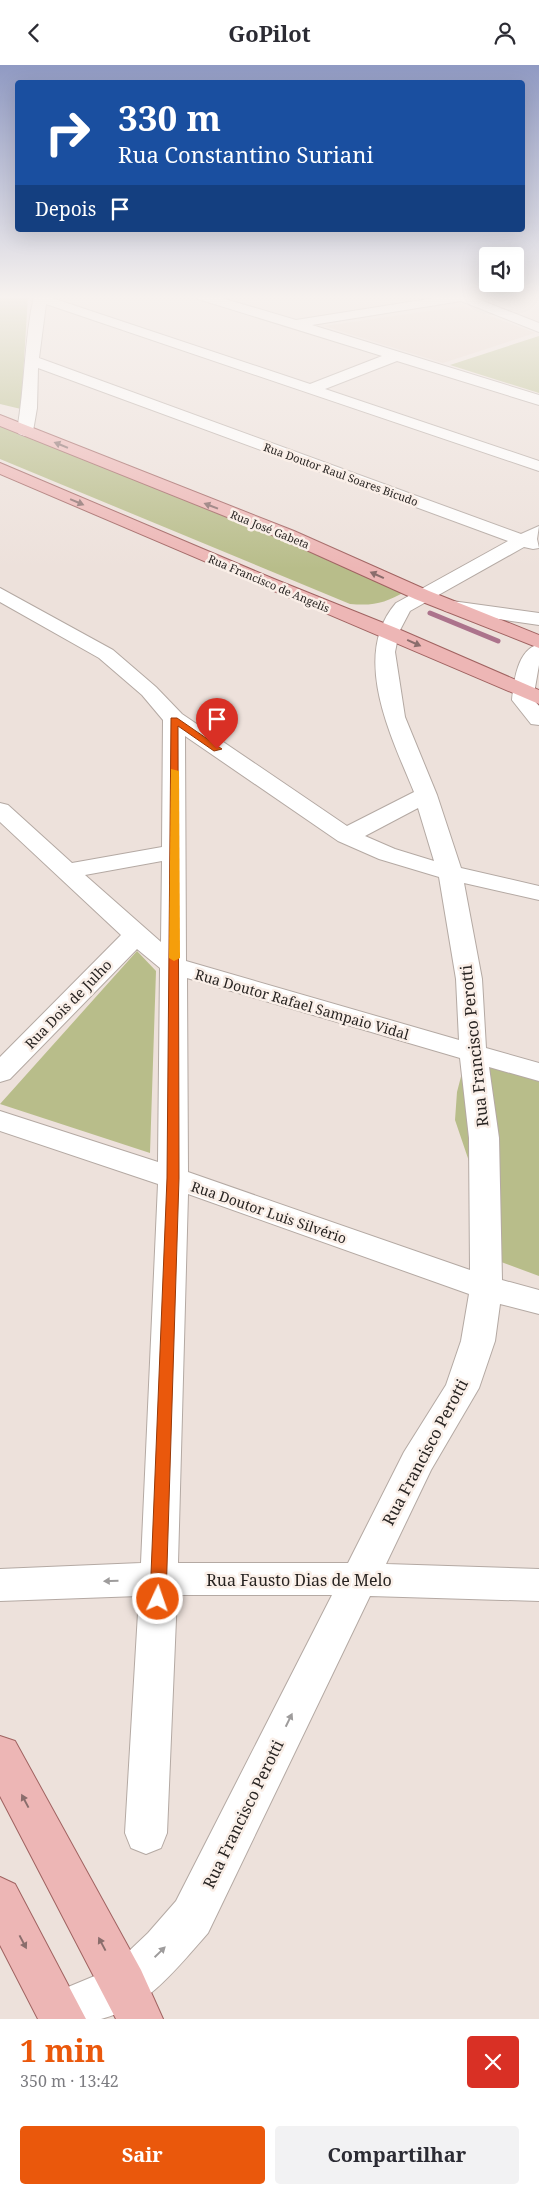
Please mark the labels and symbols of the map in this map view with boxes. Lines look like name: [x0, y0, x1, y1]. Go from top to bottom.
street label: Rua Doutor Raul Soares Bicudo: [262, 439, 420, 509]
one-way arrow: [53, 440, 68, 448]
one-way arrow: [70, 498, 84, 506]
one-way arrow: [203, 502, 218, 510]
street label: Rua José Gabeta: [228, 506, 312, 552]
street label: Rua Francisco de Angelis: [206, 551, 332, 615]
one-way arrow: [370, 571, 384, 579]
one-way arrow: [407, 640, 421, 648]
pin: [196, 698, 238, 749]
street label: Rua Dois de Julho: [20, 955, 116, 1053]
street label: Rua Doutor Rafael Sampaio Vidal: [193, 964, 412, 1044]
street label: Rua Francisco Perotti: [455, 964, 493, 1128]
street label: Rua Doutor Luis Silvério: [189, 1176, 349, 1248]
street label: Rua Francisco Perotti: [377, 1375, 473, 1529]
street label: Rua Fausto Dias de Melo: [206, 1569, 392, 1591]
position arrow: [131, 1572, 183, 1624]
one-way arrow: [102, 1578, 118, 1586]
one-way arrow: [285, 1713, 293, 1727]
street label: Rua Francisco Perotti: [197, 1736, 289, 1892]
one-way arrow: [21, 1794, 29, 1808]
one-way arrow: [19, 1935, 27, 1950]
one-way arrow: [98, 1937, 106, 1952]
one-way arrow: [154, 1946, 166, 1958]

